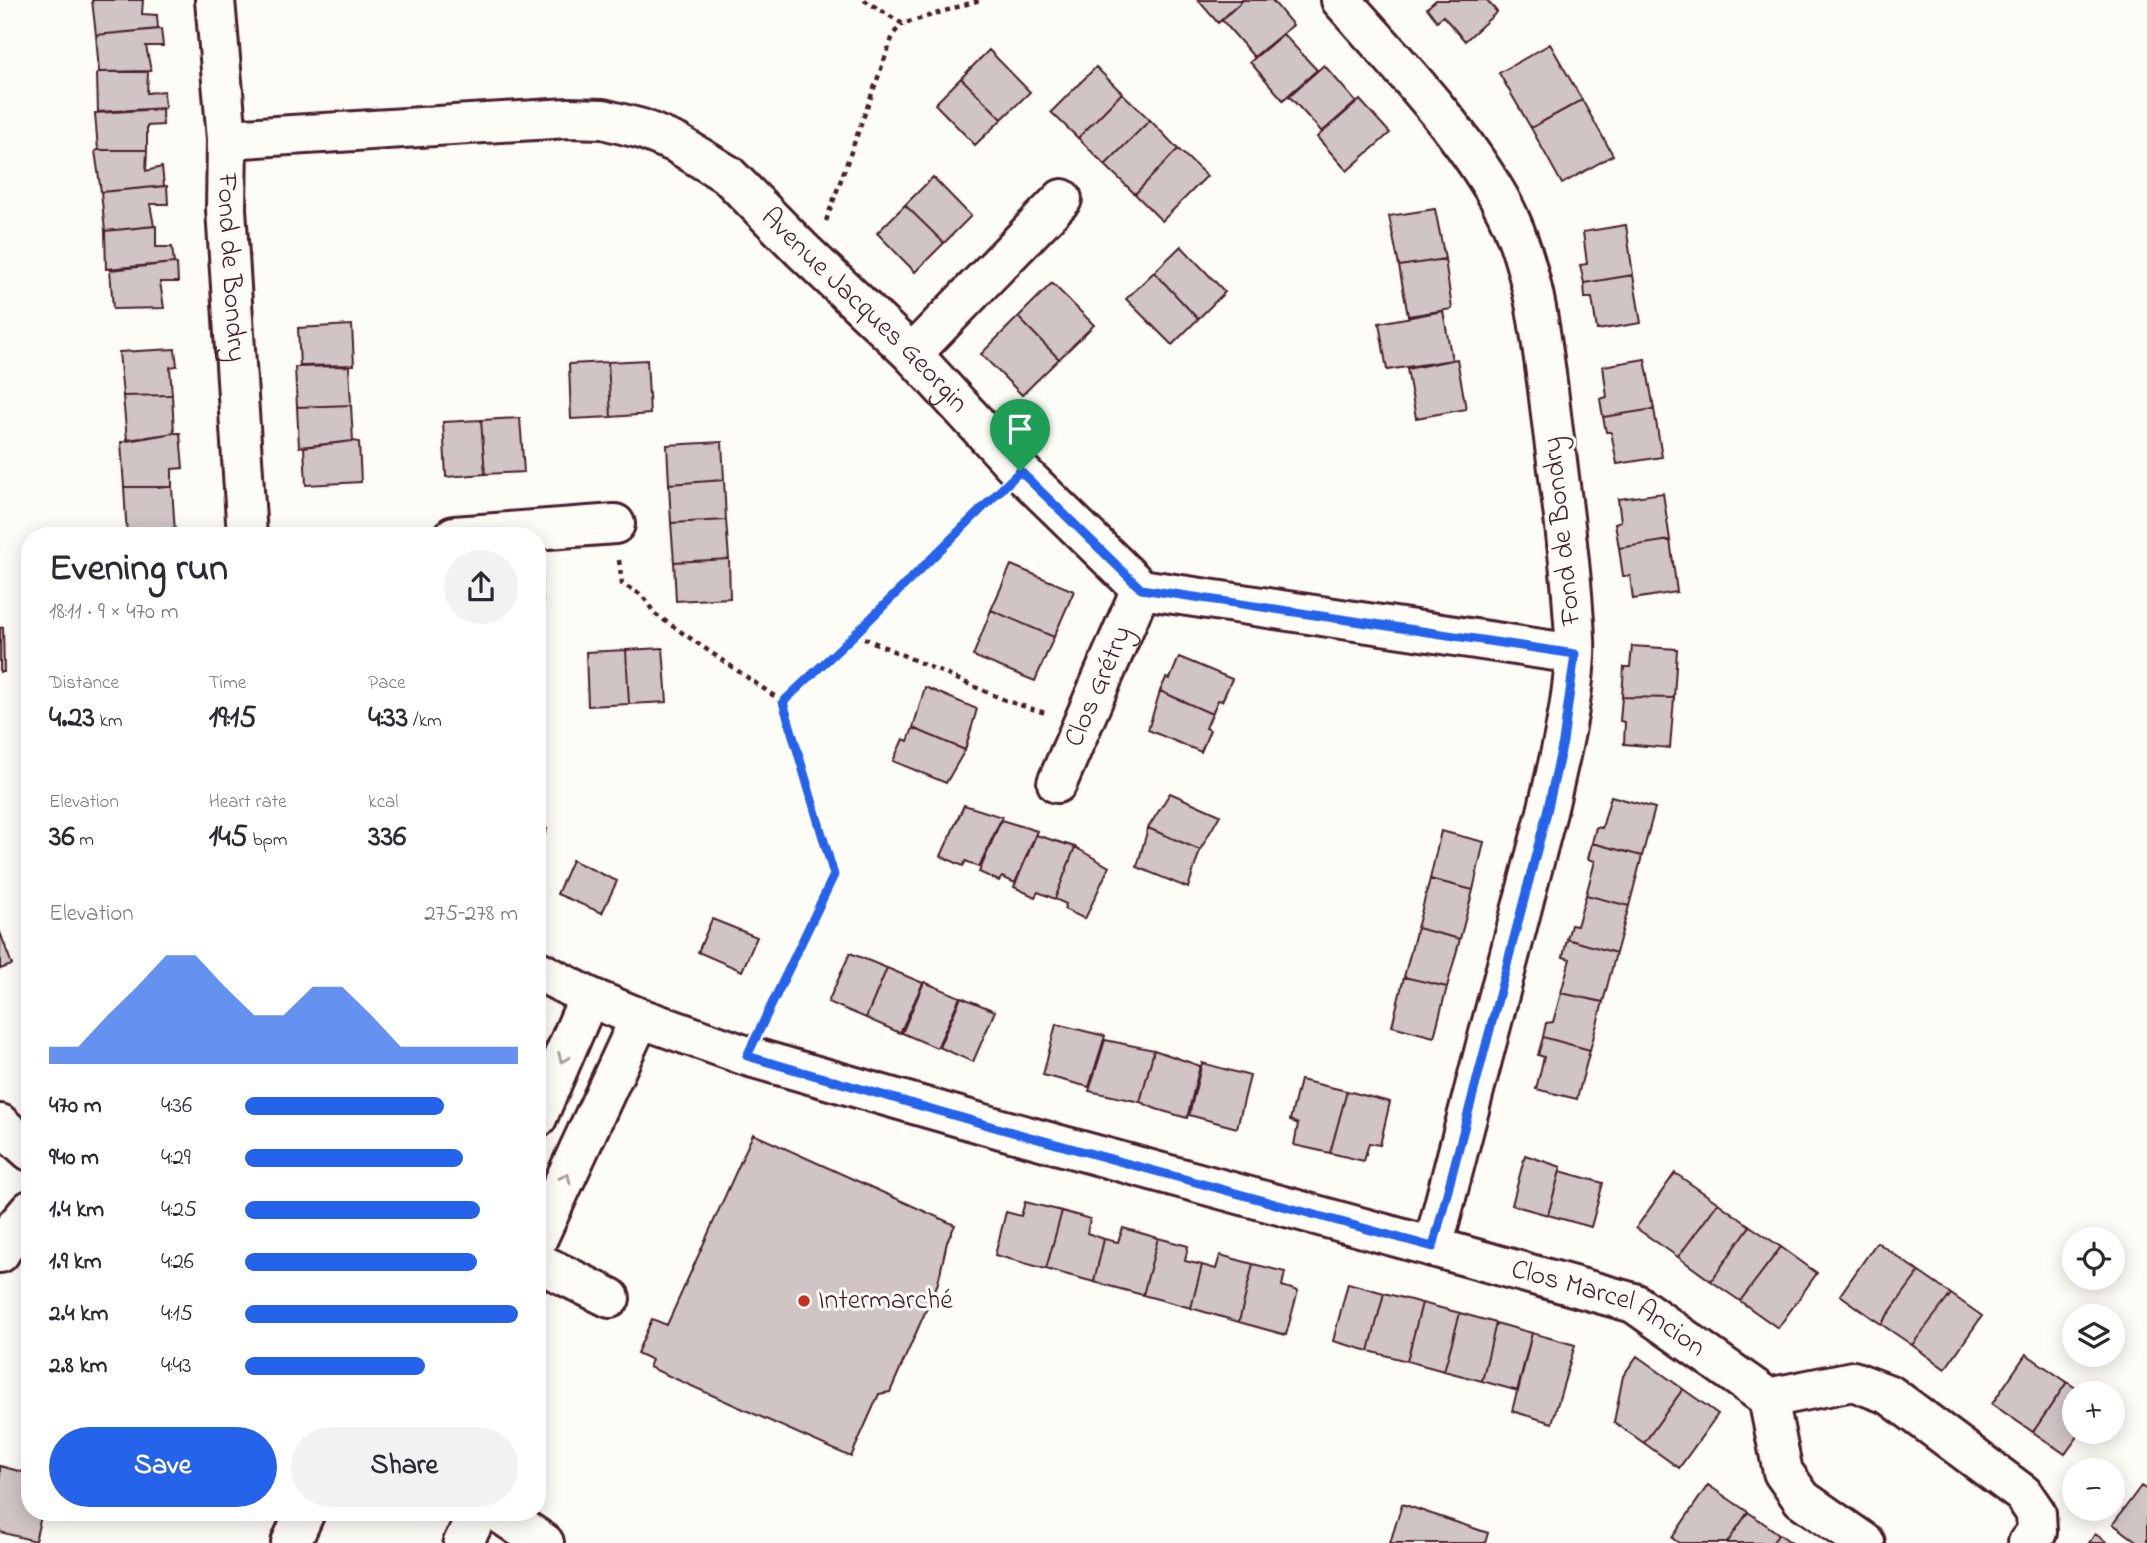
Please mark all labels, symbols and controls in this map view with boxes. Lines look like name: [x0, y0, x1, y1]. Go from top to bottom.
street label: Fond de Bondry: [205, 172, 256, 363]
street label: Avenue Jacques Georgin: [751, 198, 978, 423]
pin: [990, 399, 1050, 471]
icon: arrive: [1001, 410, 1039, 448]
street label: Fond de Bondry: [1533, 435, 1593, 628]
text: Evening run: [49, 542, 228, 598]
button: share: [444, 550, 518, 624]
text: 18:11 · 9 × 470 m: [49, 596, 179, 629]
street label: Clos Grétry: [1054, 620, 1143, 754]
text: Distance: [49, 670, 119, 697]
text: Time: [209, 670, 246, 697]
text: Pace: [368, 670, 405, 697]
text: 4.23: [49, 697, 95, 741]
text: 19:15: [209, 697, 256, 741]
text: 4:33: [368, 697, 408, 741]
text: km: [95, 708, 123, 735]
text: /km: [408, 708, 442, 735]
text: Elevation: [49, 789, 119, 816]
text: Heart rate: [209, 789, 287, 816]
text: kcal: [368, 789, 399, 816]
text: 36: [49, 816, 75, 860]
text: 145: [209, 816, 248, 860]
text: 336: [368, 816, 406, 860]
text: m: [75, 827, 94, 854]
text: bpm: [248, 827, 288, 854]
text: Elevation: [49, 898, 134, 931]
text: 275–278 m: [424, 898, 518, 931]
one-way arrow: [557, 1051, 571, 1063]
text: 470 m: [49, 1090, 102, 1123]
text: 4:36: [161, 1090, 192, 1123]
text: 940 m: [49, 1142, 99, 1175]
text: 4:29: [161, 1142, 191, 1175]
one-way arrow: [558, 1173, 572, 1185]
text: 1.4 km: [49, 1194, 104, 1227]
text: 4:25: [161, 1194, 197, 1227]
map controls: [2062, 1227, 2125, 1521]
button: locate: [2062, 1227, 2125, 1290]
text: 1.9 km: [49, 1246, 102, 1279]
text: 4:26: [161, 1246, 194, 1279]
street label: Clos Marcel Ancion: [1506, 1249, 1714, 1368]
place label: Intermarché: [818, 1281, 953, 1322]
marker: Intermarché: [796, 1293, 812, 1309]
text: 2.4 km: [49, 1298, 108, 1331]
text: 4:15: [161, 1298, 193, 1331]
button: layers: [2062, 1304, 2125, 1367]
text: 2.8 km: [49, 1350, 107, 1383]
text: 4:43: [161, 1350, 191, 1383]
button: +: [2062, 1381, 2125, 1444]
button: Save: [49, 1427, 277, 1507]
button: Share: [291, 1427, 518, 1507]
button: −: [2062, 1458, 2125, 1521]

